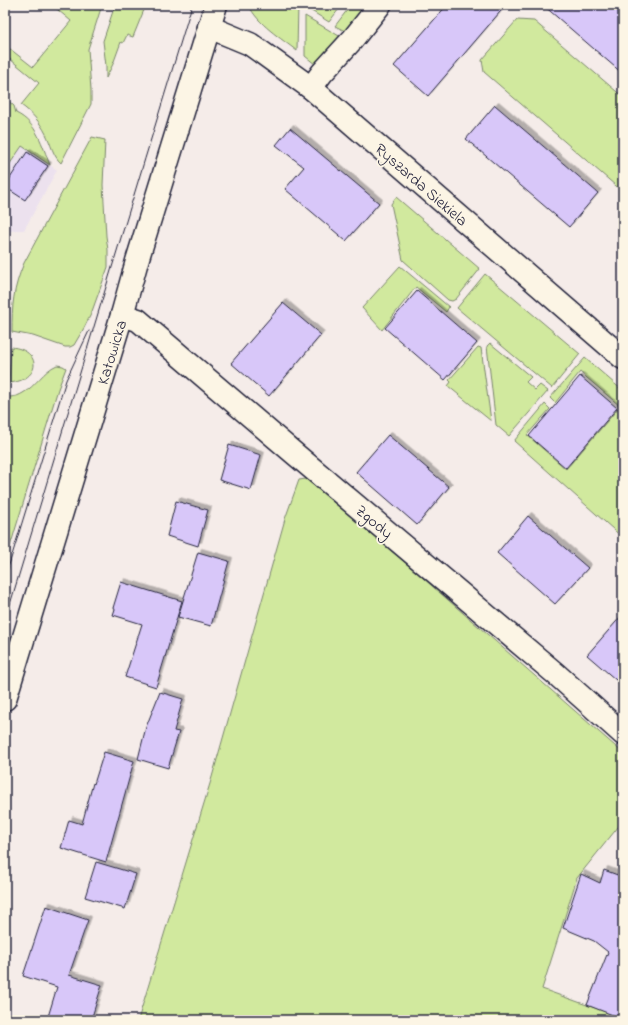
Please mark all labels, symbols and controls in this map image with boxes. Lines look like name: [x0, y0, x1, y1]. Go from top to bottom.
street label: Ryszarda Siekiela: [369, 138, 473, 233]
street label: Katowicka: [92, 317, 134, 388]
street label: Zgody: [350, 500, 398, 545]

